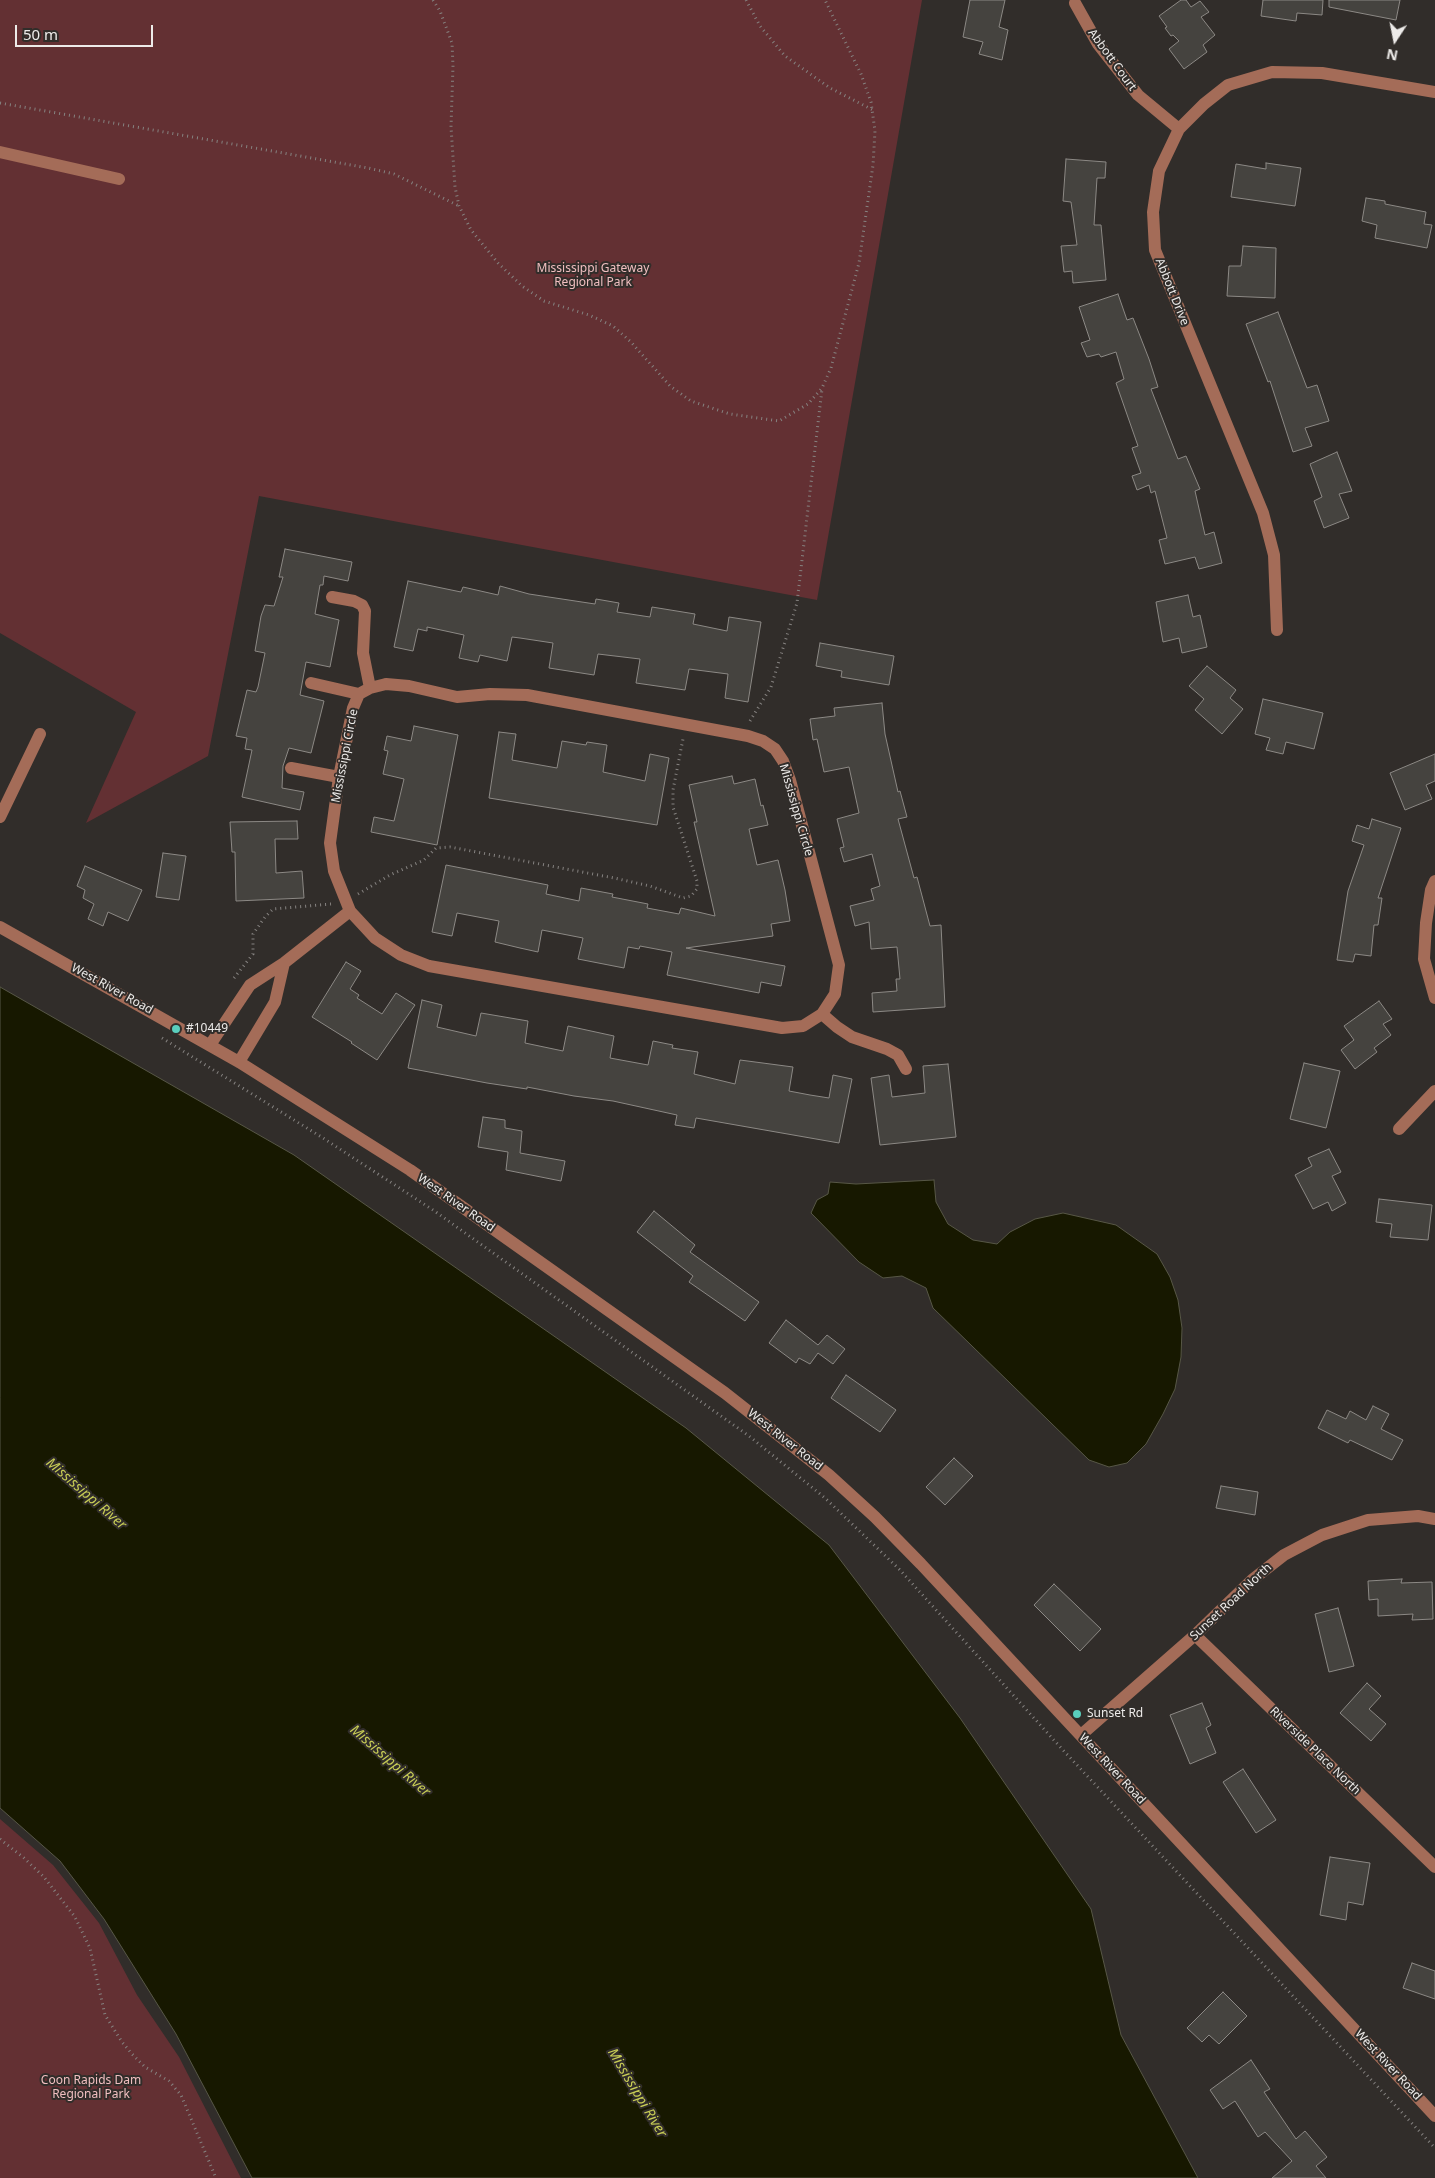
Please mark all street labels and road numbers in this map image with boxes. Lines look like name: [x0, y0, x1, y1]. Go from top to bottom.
street label: Abbott Court: [1085, 26, 1139, 94]
street label: Abbott Drive: [1152, 256, 1192, 328]
street label: Mississippi Circle: [329, 708, 361, 804]
street label: Mississippi Circle: [776, 762, 816, 858]
street label: West River Road: [69, 961, 155, 1017]
street label: West River Road: [415, 1171, 497, 1235]
street label: West River Road: [745, 1406, 825, 1474]
street label: Sunset Road North: [1187, 1560, 1275, 1644]
street label: Riverside Place North: [1267, 1704, 1363, 1798]
street label: West River Road: [1076, 1731, 1148, 1807]
street label: West River Road: [1352, 2027, 1424, 2103]

